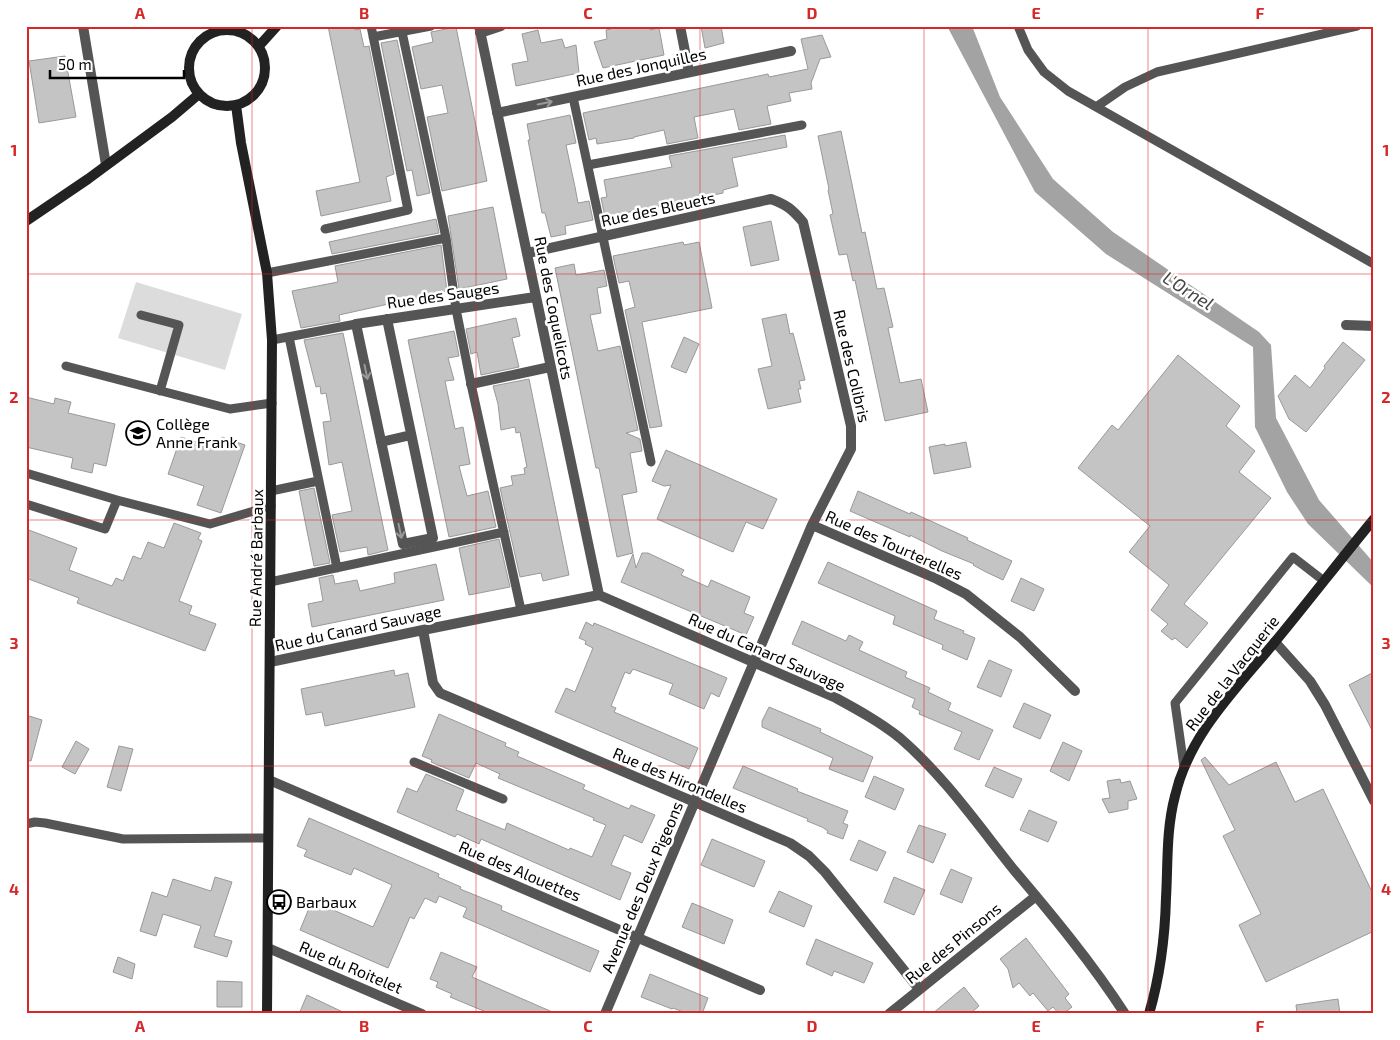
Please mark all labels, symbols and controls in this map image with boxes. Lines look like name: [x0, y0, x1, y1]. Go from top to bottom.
text: A: [135, 3, 146, 22]
text: B: [359, 3, 369, 22]
text: C: [583, 3, 593, 22]
text: D: [807, 3, 818, 22]
text: E: [1031, 3, 1041, 22]
text: F: [1256, 3, 1265, 22]
street label: Rue des Jonquilles: [574, 43, 708, 90]
scale bar: [50, 48, 184, 80]
text: 50 m: [58, 55, 92, 73]
one-way arrow: [536, 98, 552, 107]
text: 1: [11, 140, 17, 159]
text: 1: [1383, 140, 1389, 159]
street label: Rue des Bleuets: [599, 187, 717, 230]
street label: Rue des Coquelicots: [531, 235, 578, 381]
water label: L'Ornel: [1159, 266, 1218, 314]
street label: Rue des Sauges: [386, 277, 500, 312]
street label: Rue des Colibris: [830, 308, 875, 424]
one-way arrow: [362, 364, 372, 380]
text: 2: [9, 387, 19, 406]
text: 2: [1381, 387, 1391, 406]
place label: Collège Anne Frank: [156, 414, 238, 451]
school or university icon: Collège Anne Frank: [125, 420, 151, 446]
street label: Rue André Barbaux: [245, 488, 266, 627]
street label: Rue des Tourterelles: [823, 506, 966, 583]
one-way arrow: [396, 523, 406, 539]
street label: Rue du Canard Sauvage: [273, 601, 443, 654]
street label: Rue du Canard Sauvage: [686, 608, 849, 695]
street label: Rue de la Vacquerie: [1181, 611, 1282, 734]
text: 3: [9, 633, 19, 652]
text: 3: [1381, 633, 1391, 652]
street label: Rue des Hirondelles: [610, 743, 750, 816]
street label: Avenue des Deux Pigeons: [597, 798, 686, 975]
street label: Rue des Alouettes: [456, 836, 584, 905]
text: 4: [9, 879, 19, 898]
text: 4: [1381, 879, 1391, 898]
bus stop icon: Barbaux: [266, 889, 292, 915]
place label: Barbaux: [296, 892, 357, 911]
street label: Rue des Pinsons: [901, 898, 1005, 987]
street label: Rue du Roitelet: [297, 936, 406, 997]
text: A: [135, 1016, 146, 1035]
text: B: [359, 1016, 369, 1035]
text: C: [583, 1016, 593, 1035]
text: D: [807, 1016, 818, 1035]
text: E: [1031, 1016, 1041, 1035]
text: F: [1256, 1016, 1265, 1035]

